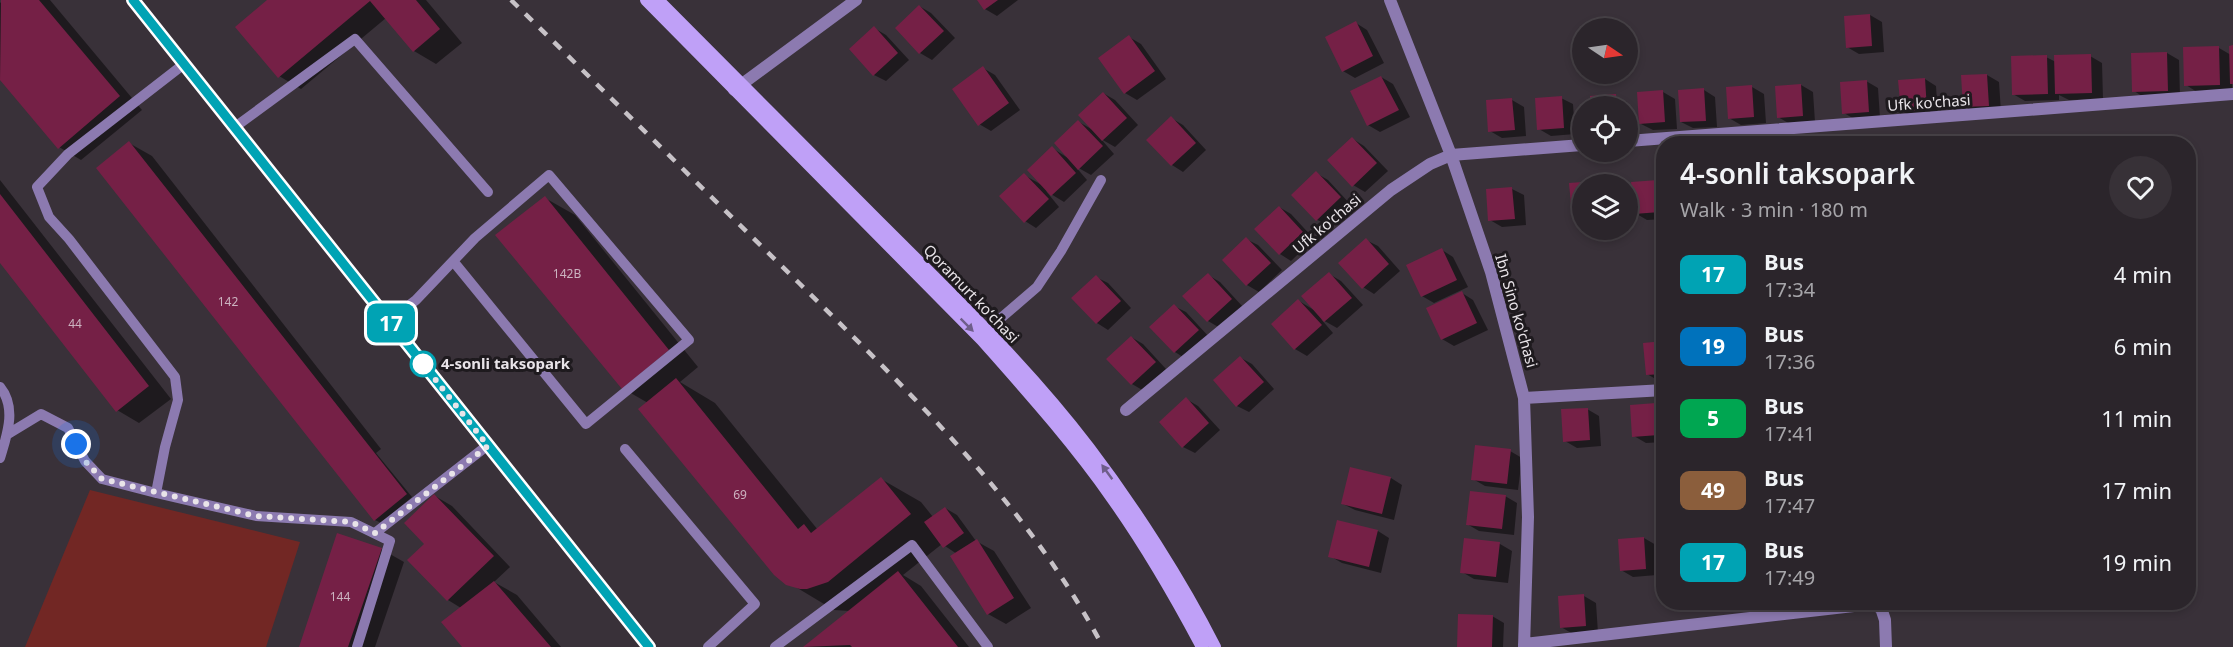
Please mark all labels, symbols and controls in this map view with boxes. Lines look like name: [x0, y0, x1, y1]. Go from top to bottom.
north arrow: [1572, 18, 1638, 84]
map controls: [1572, 18, 1638, 240]
street label: Ufk ko'chasi: [1887, 89, 1971, 115]
button: locate: [1572, 96, 1638, 162]
text: 4-sonli taksopark: [1680, 154, 1915, 192]
button: heart: [2109, 156, 2172, 219]
button: layers: [1572, 174, 1638, 240]
street label: Ufk ko'chasi: [1288, 189, 1365, 258]
text: Walk · 3 min · 180 m: [1680, 196, 1868, 223]
street label: Qoramurt koʻchasi: [920, 240, 1024, 347]
text: Bus: [1764, 246, 1804, 276]
street label: Ibn Sino ko'chasi: [1491, 252, 1543, 370]
text: 4 min: [2114, 259, 2172, 289]
text: 17: [1701, 260, 1725, 288]
house number: 142B: [553, 265, 581, 282]
text: 17:34: [1764, 276, 1815, 303]
house number: 142: [218, 293, 238, 310]
line badge: 17: [364, 304, 418, 342]
text: 17: [379, 309, 403, 337]
house number: 44: [68, 315, 82, 332]
one-way arrow: [960, 318, 974, 332]
text: Bus: [1764, 318, 1804, 348]
text: 6 min: [2114, 331, 2172, 361]
text: 19: [1701, 332, 1725, 360]
text: 17:36: [1764, 348, 1815, 375]
marker: 4-sonli taksopark: [410, 351, 436, 377]
place label: 4-sonli taksopark: [441, 353, 571, 373]
text: Bus: [1764, 390, 1804, 420]
text: 11 min: [2101, 403, 2172, 433]
text: 5: [1707, 404, 1719, 432]
text: 17:41: [1764, 420, 1815, 447]
your location: [61, 429, 91, 459]
text: Bus: [1764, 462, 1804, 492]
one-way arrow: [1101, 465, 1113, 480]
text: 17 min: [2101, 475, 2172, 505]
text: 49: [1701, 476, 1725, 504]
house number: 69: [733, 486, 747, 503]
text: 17:47: [1764, 492, 1815, 519]
text: Bus: [1764, 534, 1804, 564]
text: 19 min: [2101, 547, 2172, 577]
text: 17: [1701, 548, 1725, 576]
text: 17:49: [1764, 564, 1815, 591]
house number: 144: [330, 588, 350, 605]

